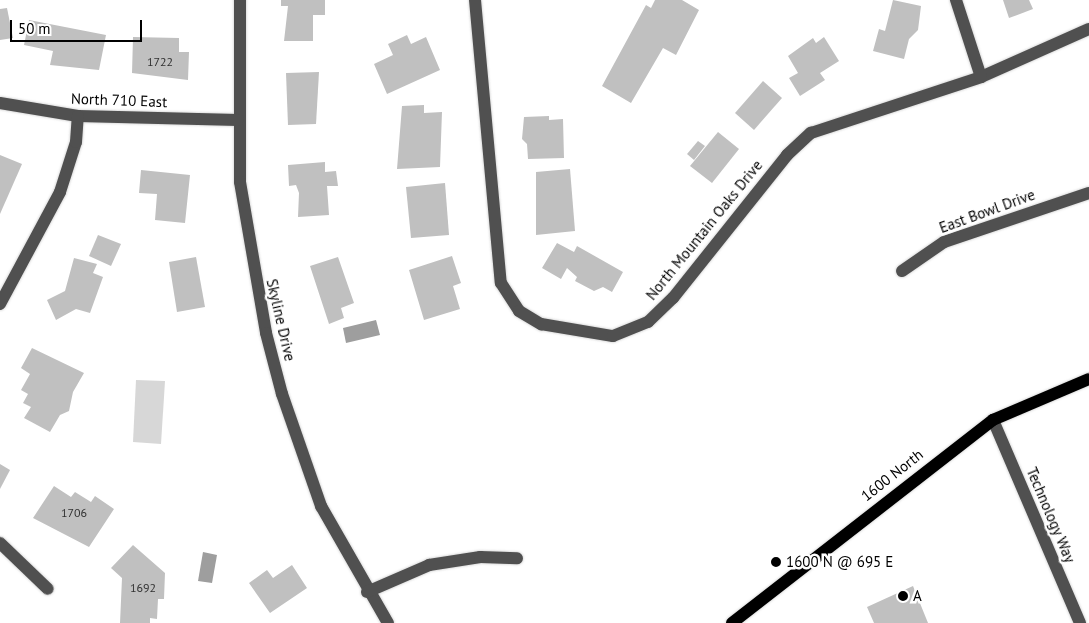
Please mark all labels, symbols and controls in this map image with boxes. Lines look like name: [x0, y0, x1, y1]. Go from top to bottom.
scale bar: [12, 10, 145, 42]
text: 50 m: [18, 19, 51, 38]
house number: 1722: [147, 55, 173, 69]
street label: North 710 East: [71, 89, 167, 111]
street label: North Mountain Oaks Drive: [642, 156, 766, 304]
street label: East Bowl Drive: [937, 185, 1037, 237]
street label: Skyline Drive: [263, 277, 299, 363]
street label: 1600 North: [857, 445, 927, 505]
street label: Technology Way: [1023, 464, 1079, 566]
house number: 1706: [61, 506, 87, 520]
place label: 1600 N @ 695 E: [786, 553, 893, 571]
marker: 1600 N @ 695 E: [770, 556, 782, 568]
house number: 1692: [130, 581, 156, 595]
place label: A: [913, 587, 922, 605]
marker: A: [897, 590, 909, 602]

